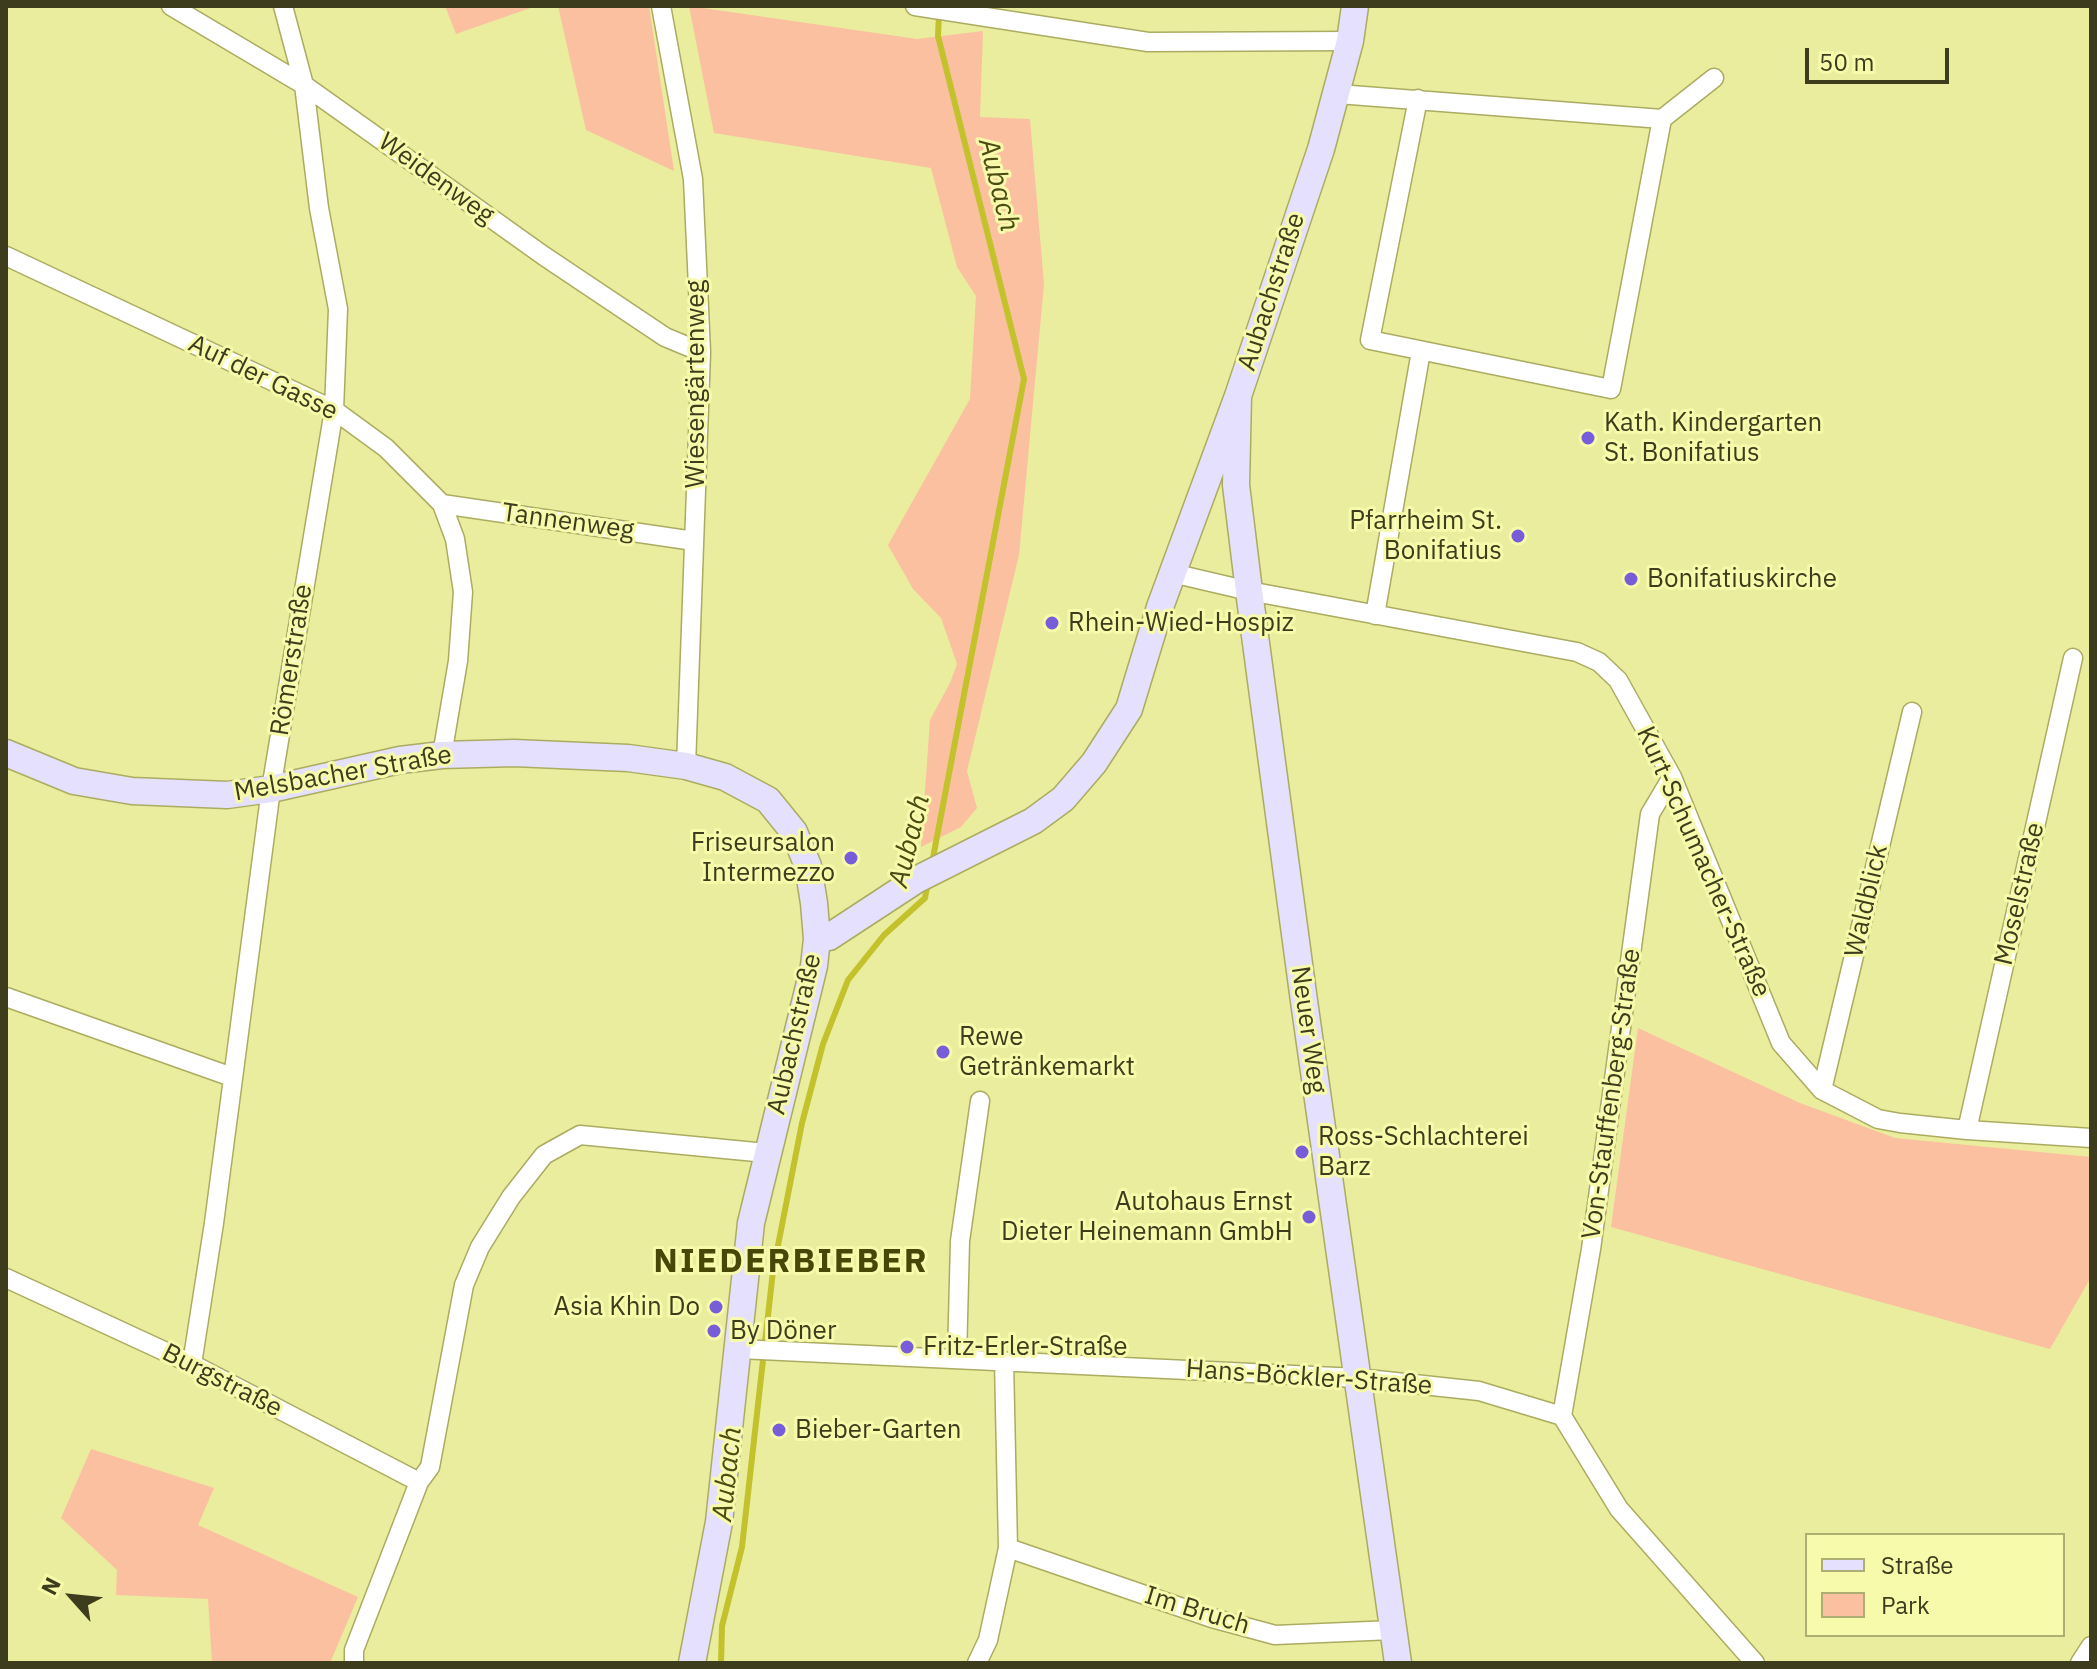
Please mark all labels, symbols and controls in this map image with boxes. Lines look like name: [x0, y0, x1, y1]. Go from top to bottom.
scale bar: [1809, 32, 1953, 82]
text: 50 m: [1819, 46, 1874, 78]
street label: Weidenweg: [372, 127, 500, 231]
water label: Aubach: [970, 135, 1026, 235]
street label: Aubachstraße: [1232, 209, 1312, 375]
street label: Wiesengärtenweg: [680, 280, 712, 488]
street label: Auf der Gasse: [183, 328, 343, 428]
place label: Kath. Kindergarten St. Bonifatius: [1604, 407, 1822, 468]
marker: Kath. Kindergarten St. Bonifatius: [1579, 429, 1597, 447]
street label: Tannenweg: [500, 497, 636, 547]
place label: Pfarrheim St. Bonifatius: [1349, 505, 1502, 566]
marker: Pfarrheim St. Bonifatius: [1509, 527, 1527, 545]
place label: Bonifatiuskirche: [1647, 563, 1837, 595]
marker: Bonifatiuskirche: [1622, 570, 1640, 588]
street label: Römerstraße: [265, 582, 319, 738]
place label: Rhein-Wied-Hospiz: [1068, 607, 1294, 639]
marker: Rhein-Wied-Hospiz: [1043, 614, 1061, 632]
street label: Kurt-Schumacher-Straße: [1629, 722, 1777, 1002]
street label: Melsbacher Straße: [232, 740, 454, 808]
water label: Aubach: [882, 791, 938, 891]
street label: Moselstraße: [1988, 820, 2052, 968]
place label: Friseursalon Intermezzo: [691, 827, 835, 888]
street label: Waldblick: [1839, 842, 1895, 960]
marker: Friseursalon Intermezzo: [842, 849, 860, 867]
street label: Von-Stauffenberg-Straße: [1576, 947, 1648, 1241]
street label: Aubachstraße: [761, 951, 829, 1117]
street label: Neuer Weg: [1284, 964, 1332, 1096]
place label: Rewe Getränkemarkt: [959, 1021, 1135, 1082]
marker: Rewe Getränkemarkt: [934, 1043, 952, 1061]
place label: Ross-Schlachterei Barz: [1318, 1121, 1529, 1182]
marker: Ross-Schlachterei Barz: [1293, 1143, 1311, 1161]
place label: Autohaus Ernst Dieter Heinemann GmbH: [1001, 1186, 1293, 1248]
marker: Autohaus Ernst Dieter Heinemann GmbH: [1300, 1208, 1318, 1226]
district label: NIEDERBIEBER: [653, 1242, 929, 1282]
place label: Asia Khin Do: [553, 1291, 700, 1323]
marker: Asia Khin Do: [707, 1298, 725, 1316]
place label: By Döner: [730, 1315, 836, 1347]
marker: By Döner: [705, 1322, 723, 1340]
place label: Fritz-Erler-Straße: [923, 1331, 1127, 1363]
street label: Burgstraße: [157, 1338, 287, 1424]
marker: Fritz-Erler-Straße: [898, 1338, 916, 1356]
street label: Hans-Böckler-Straße: [1185, 1354, 1433, 1402]
place label: Bieber-Garten: [795, 1414, 962, 1446]
marker: Bieber-Garten: [770, 1421, 788, 1439]
water label: Aubach: [706, 1425, 750, 1523]
legend: [1805, 1533, 2065, 1637]
text: Straße: [1881, 1549, 1953, 1581]
north arrow: [32, 1557, 112, 1637]
text: N: [34, 1572, 67, 1600]
street label: Im Bruch: [1141, 1580, 1253, 1642]
text: Park: [1881, 1589, 1930, 1621]

